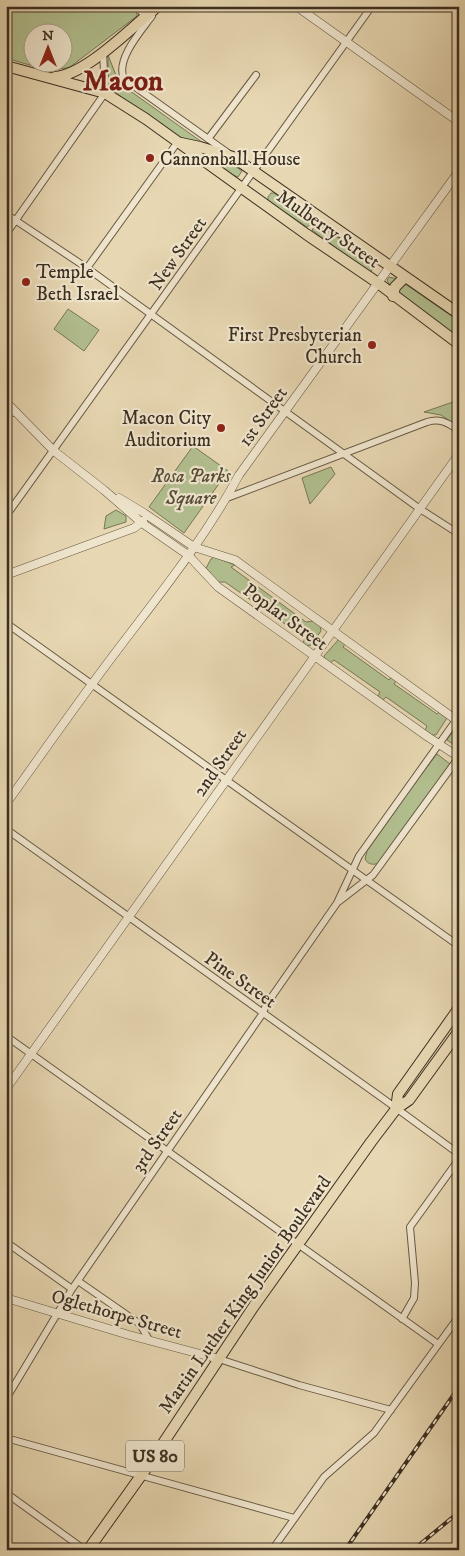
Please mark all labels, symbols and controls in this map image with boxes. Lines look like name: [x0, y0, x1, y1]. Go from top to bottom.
north arrow: [22, 22, 72, 72]
text: N: [42, 27, 54, 45]
district label: Macon: [83, 64, 164, 100]
place label: Cannonball House: [160, 148, 301, 171]
marker: Cannonball House: [144, 152, 156, 164]
street label: Mulberry Street: [272, 185, 384, 273]
street label: New Street: [145, 213, 212, 295]
place label: Temple Beth Israel: [36, 261, 119, 306]
marker: Temple Beth Israel: [20, 276, 32, 288]
place label: First Presbyterian Church: [228, 324, 362, 369]
marker: First Presbyterian Church: [366, 339, 378, 351]
street label: 1st Street: [234, 382, 293, 451]
place label: Macon City Auditorium: [122, 407, 212, 452]
marker: Macon City Auditorium: [215, 422, 227, 434]
park label: Rosa Parks Square: [150, 465, 232, 511]
street label: Poplar Street: [238, 579, 332, 656]
street label: 2nd Street: [189, 724, 252, 801]
street label: Pine Street: [200, 947, 281, 1013]
street label: 3rd Street: [127, 1105, 187, 1177]
street label: Martin Luther King Junior Boulevard: [154, 1171, 337, 1418]
street label: Oglethorpe Street: [49, 1285, 185, 1344]
road number: US 80: [126, 1440, 184, 1472]

